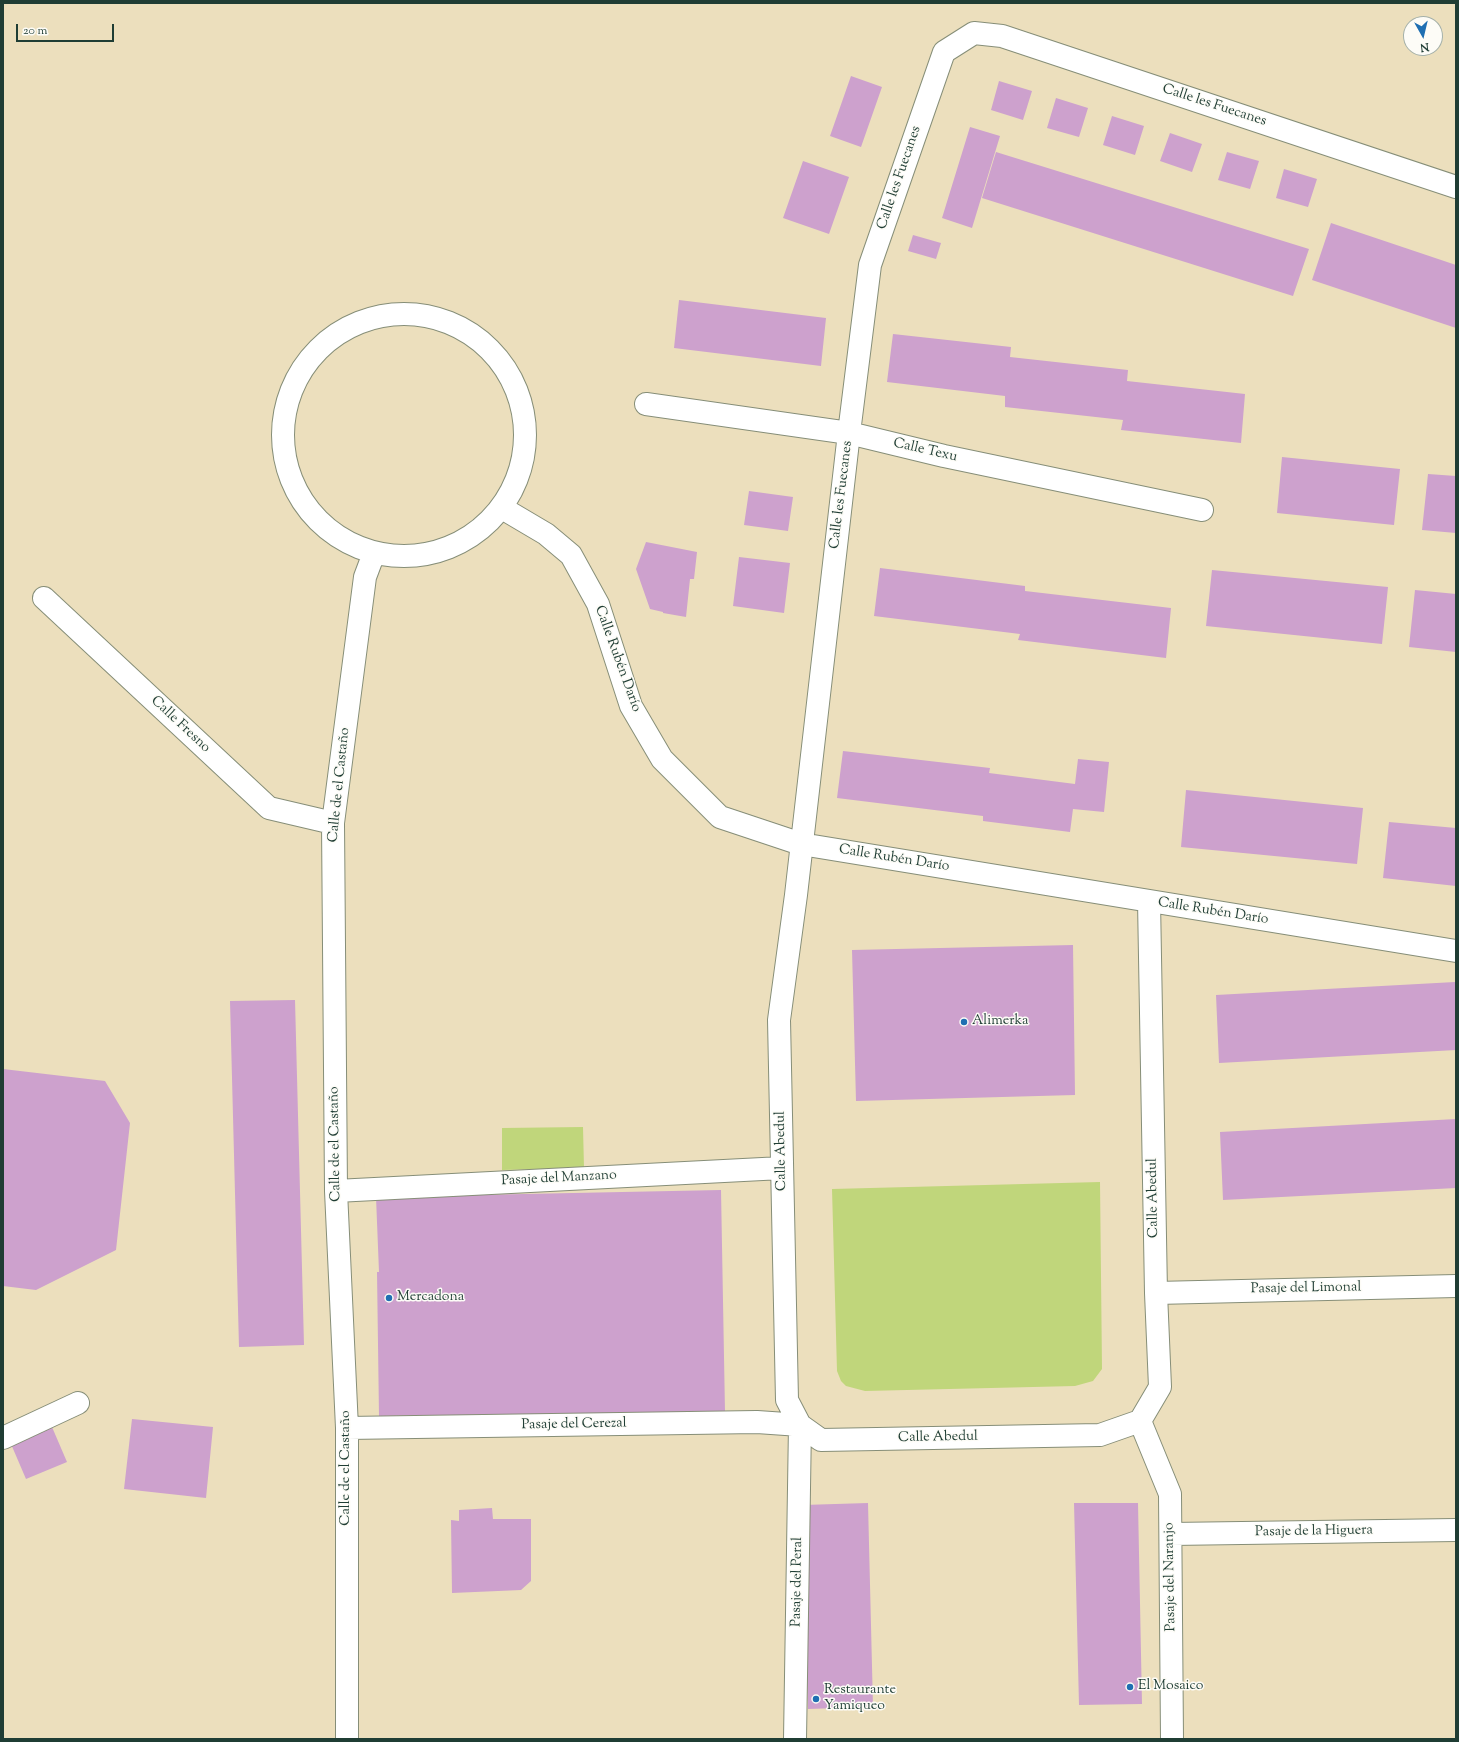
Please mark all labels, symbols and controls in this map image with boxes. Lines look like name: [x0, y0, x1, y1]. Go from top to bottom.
scale bar: [18, 16, 116, 42]
north arrow: [1403, 16, 1443, 56]
text: 20 m: [23, 22, 47, 40]
text: N: [1419, 38, 1430, 55]
street label: Calle les Fuecanes: [1160, 81, 1268, 131]
street label: Calle les Fuecanes: [874, 124, 926, 232]
street label: Calle Texu: [891, 435, 959, 467]
street label: Calle les Fuecanes: [827, 440, 857, 550]
street label: Calle Rubén Darío: [590, 604, 644, 714]
street label: Calle Fresno: [147, 693, 213, 757]
street label: Calle de el Castaño: [326, 727, 354, 843]
street label: Calle Rubén Darío: [837, 842, 951, 876]
street label: Calle Rubén Darío: [1156, 895, 1270, 929]
place label: Alimerka: [972, 1014, 1028, 1030]
marker: Alimerka: [959, 1017, 969, 1027]
street label: Calle de el Castaño: [327, 1086, 345, 1202]
street label: Calle Abedul: [773, 1111, 791, 1191]
street label: Calle Abedul: [1145, 1158, 1163, 1238]
street label: Pasaje del Manzano: [501, 1168, 617, 1190]
street label: Pasaje del Limonal: [1251, 1280, 1361, 1298]
place label: Mercadona: [397, 1290, 464, 1306]
marker: Mercadona: [384, 1293, 394, 1303]
street label: Calle de el Castaño: [339, 1410, 355, 1526]
street label: Pasaje del Cerezal: [521, 1416, 627, 1434]
street label: Calle Abedul: [898, 1429, 978, 1447]
street label: Pasaje del Naranjo: [1162, 1522, 1180, 1632]
street label: Pasaje de la Higuera: [1255, 1523, 1373, 1541]
street label: Pasaje del Peral: [789, 1537, 807, 1627]
place label: El Mosaico: [1138, 1679, 1204, 1695]
marker: El Mosaico: [1125, 1682, 1135, 1692]
place label: Restaurante Yamiqueo: [824, 1683, 896, 1716]
marker: Restaurante Yamiqueo: [811, 1694, 821, 1704]

